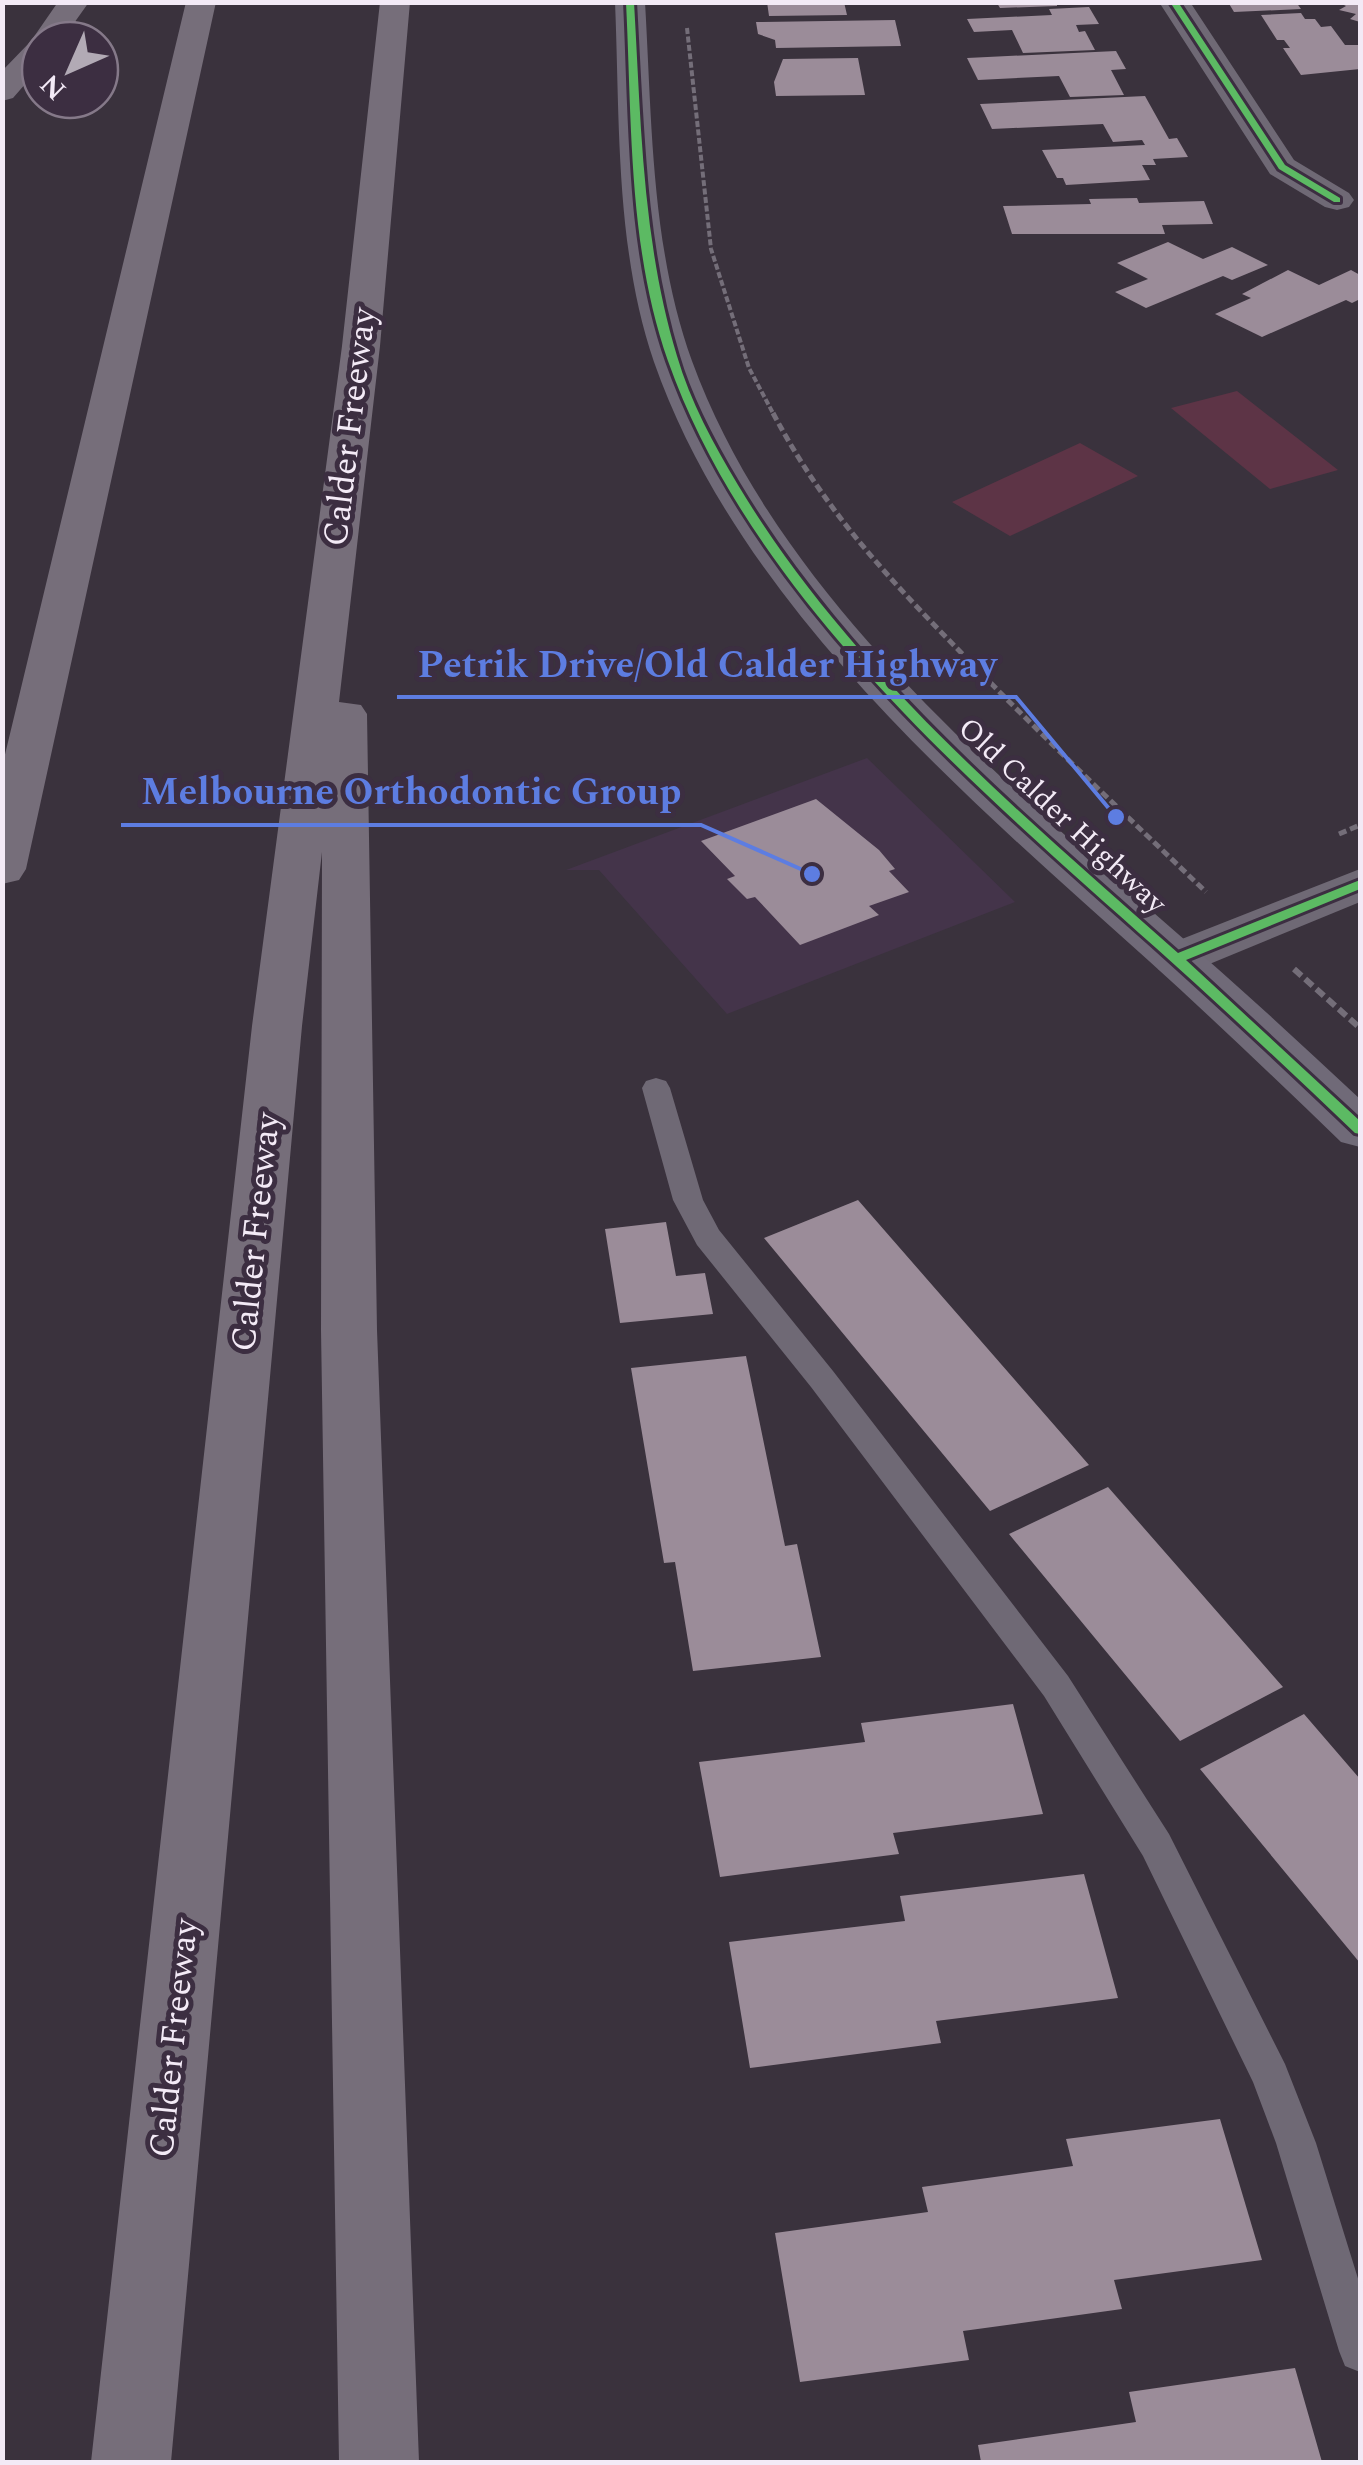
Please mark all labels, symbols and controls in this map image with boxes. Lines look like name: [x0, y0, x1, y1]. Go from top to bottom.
north arrow: [20, 20, 120, 120]
text: N: [30, 63, 77, 110]
street label: Calder Freeway: [309, 303, 391, 549]
callout: Petrik Drive/Old Calder Highway: [397, 629, 1016, 697]
text: Petrik Drive/Old Calder Highway: [417, 637, 998, 695]
street label: Old Calder Highway: [947, 707, 1178, 927]
callout: Melbourne Orthodontic Group: [121, 757, 701, 825]
text: Melbourne Orthodontic Group: [141, 764, 681, 822]
street label: Calder Freeway: [217, 1109, 295, 1354]
street label: Calder Freeway: [135, 1915, 213, 2160]

